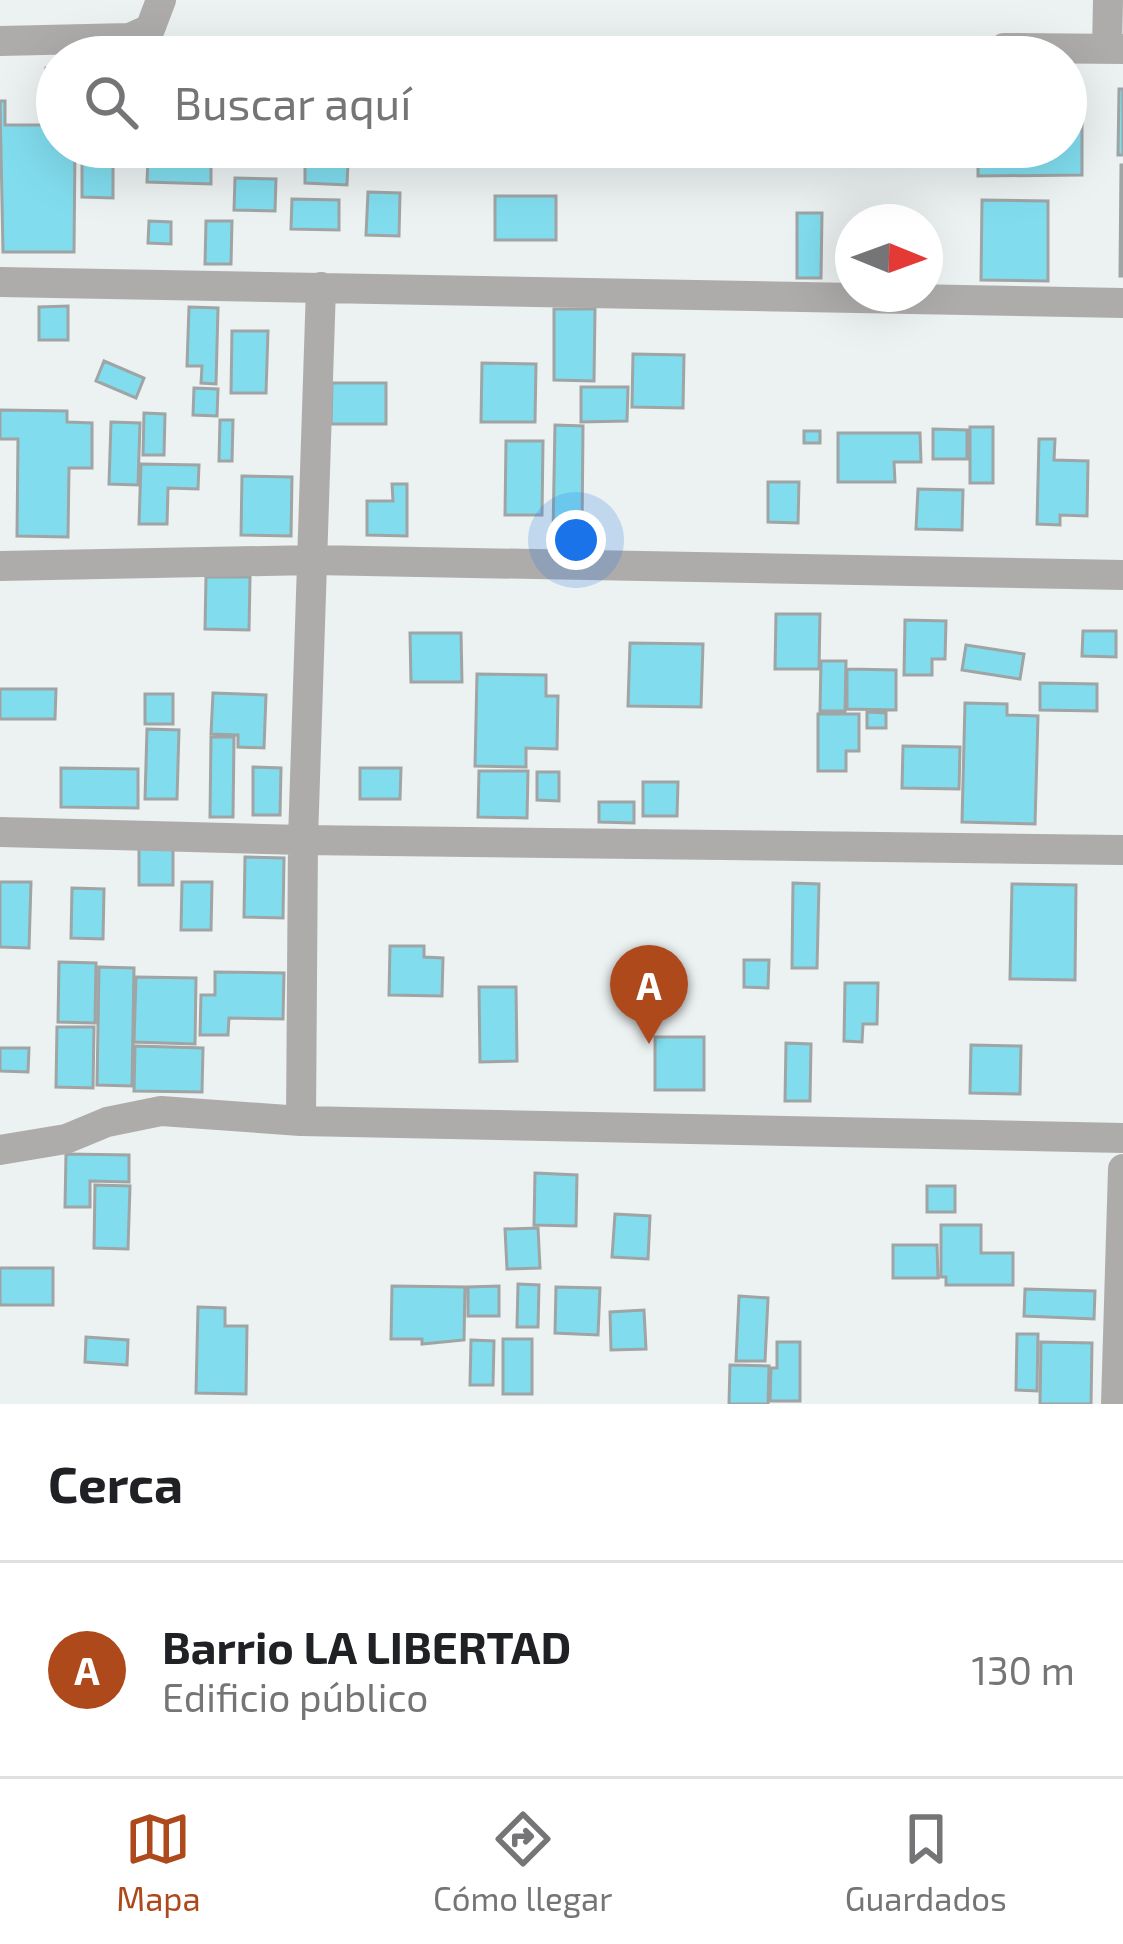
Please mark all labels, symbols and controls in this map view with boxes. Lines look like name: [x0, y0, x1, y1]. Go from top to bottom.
search box: [36, 36, 1087, 168]
icon: search: [78, 69, 144, 135]
text: Buscar aquí: [174, 75, 411, 129]
north arrow: [835, 204, 943, 312]
your location: [546, 510, 606, 570]
pin: A: [610, 945, 688, 1044]
text: Cerca: [48, 1452, 183, 1513]
text: Barrio LA LIBERTAD: [162, 1619, 571, 1673]
text: A: [74, 1646, 100, 1693]
text: 130 m: [971, 1646, 1075, 1693]
text: Edificio público: [162, 1673, 428, 1720]
tab: Mapa: [116, 1806, 201, 1918]
tab: Cómo llegar: [433, 1806, 612, 1918]
tab: Guardados: [845, 1806, 1007, 1918]

